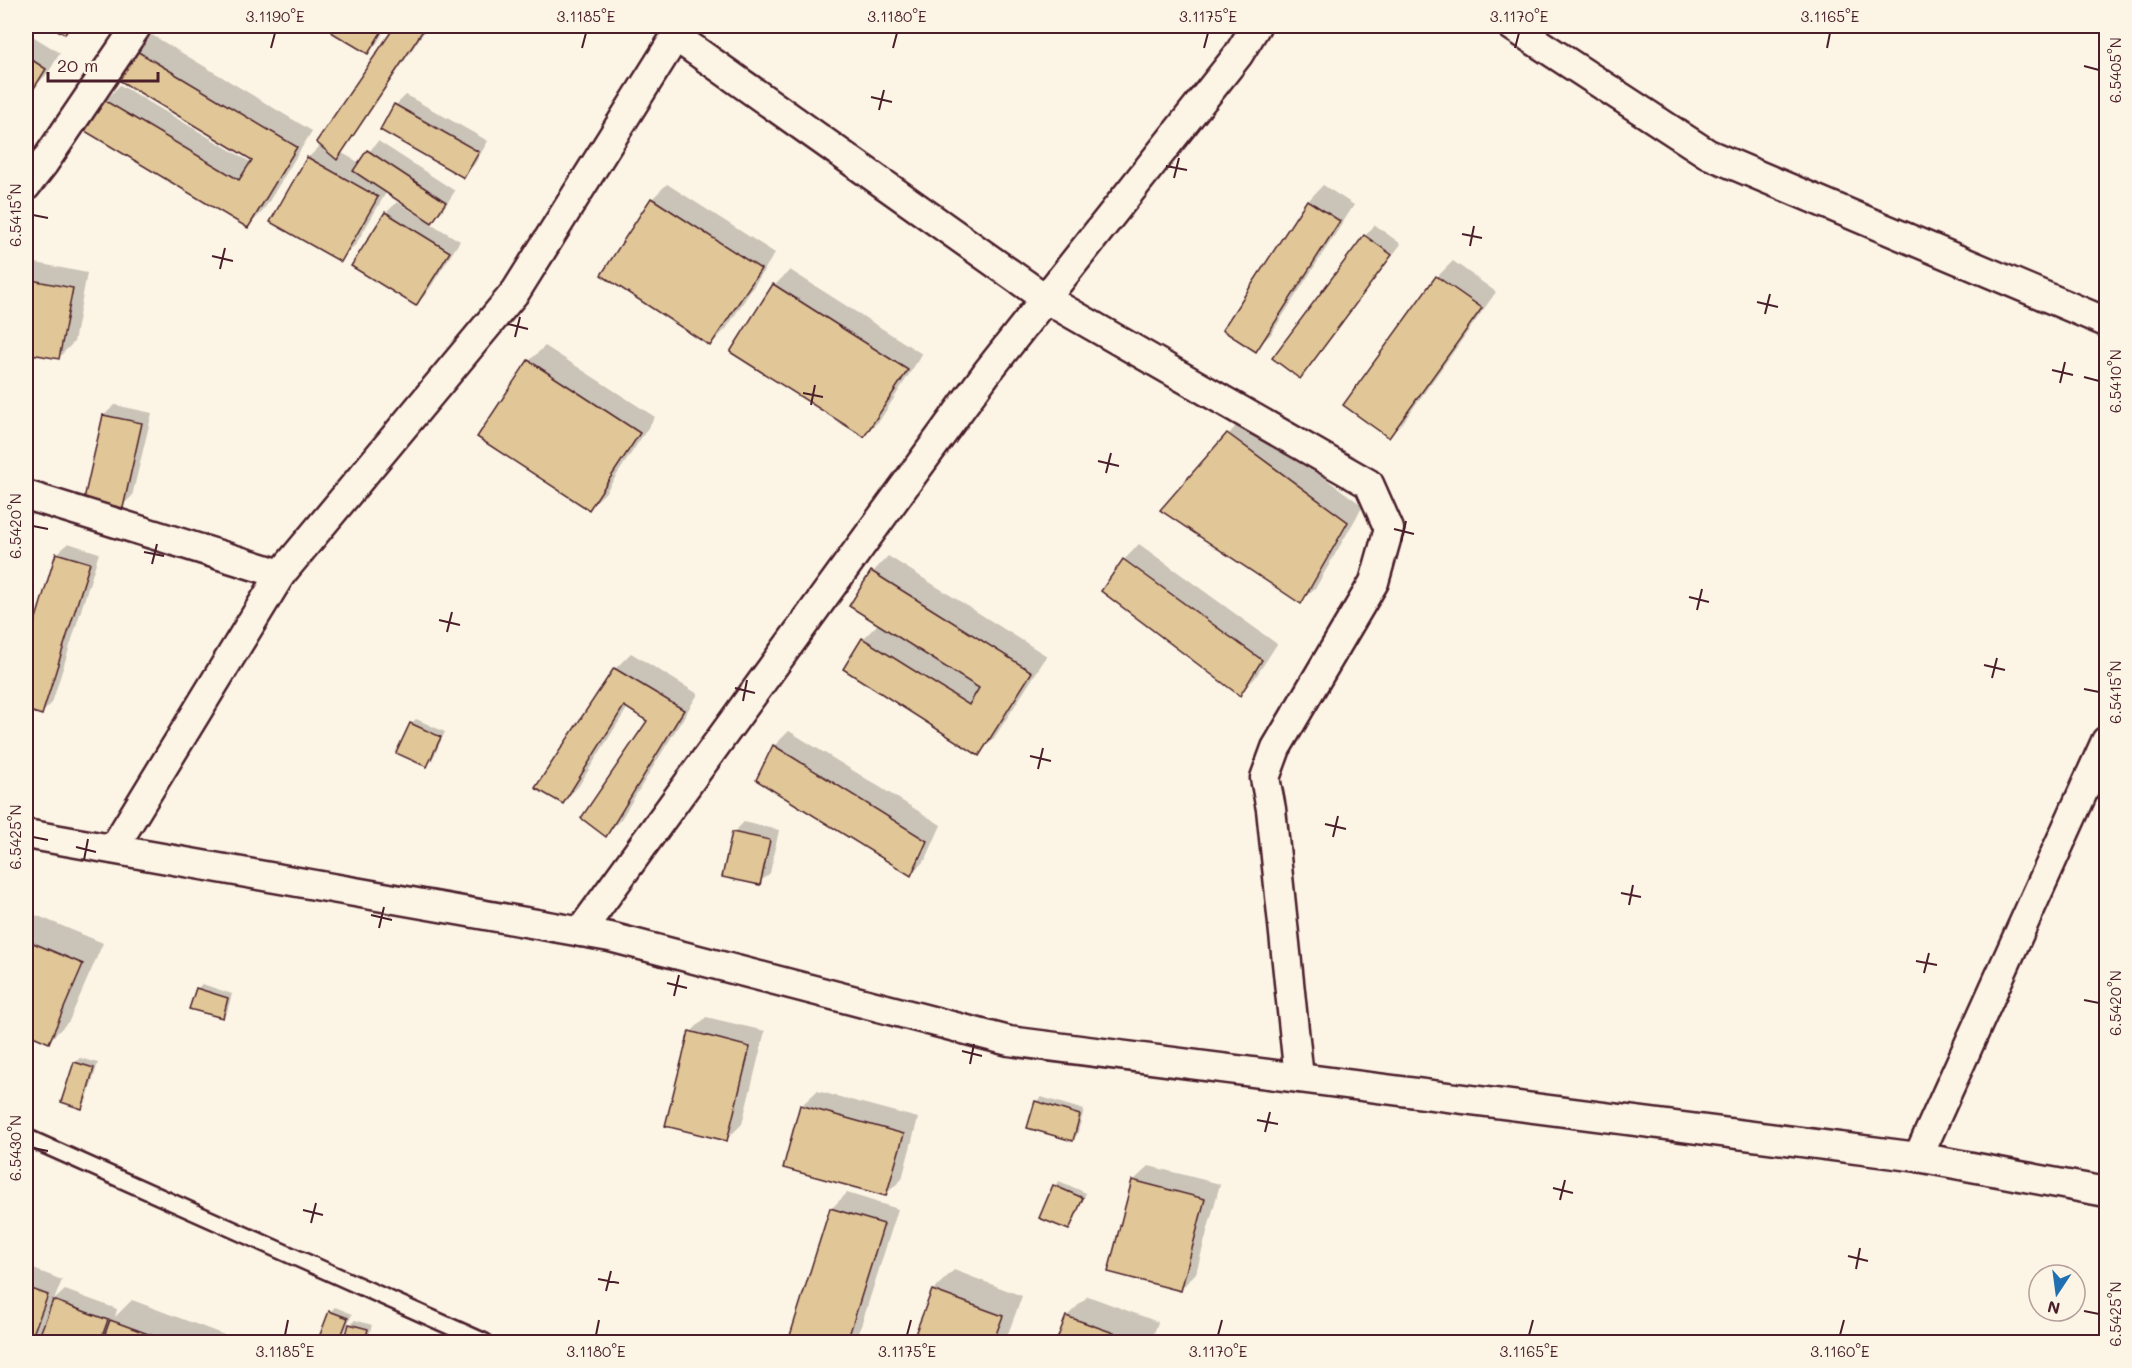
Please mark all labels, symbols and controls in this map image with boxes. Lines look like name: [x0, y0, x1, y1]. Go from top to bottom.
text: 3.1190°E: [245, 6, 305, 26]
text: 3.1185°E: [557, 6, 616, 26]
text: 3.1180°E: [867, 6, 927, 26]
text: 3.1175°E: [1179, 6, 1237, 26]
text: 3.1170°E: [1490, 6, 1549, 26]
text: 3.1165°E: [1801, 6, 1860, 26]
text: 6.5405°N: [2105, 37, 2125, 103]
scale bar: [48, 45, 158, 83]
text: 20 m: [57, 53, 98, 77]
text: 6.5415°N: [5, 183, 25, 247]
text: 6.5410°N: [2105, 349, 2125, 413]
text: 6.5420°N: [5, 493, 25, 559]
text: 6.5415°N: [2105, 660, 2125, 724]
text: 6.5425°N: [5, 805, 25, 870]
text: 6.5420°N: [2105, 970, 2125, 1036]
text: 6.5430°N: [5, 1115, 25, 1181]
north arrow: [2027, 1263, 2087, 1323]
text: 6.5425°N: [2105, 1282, 2125, 1347]
text: N: [2045, 1297, 2062, 1320]
text: 3.1185°E: [256, 1341, 315, 1361]
text: 3.1180°E: [566, 1341, 626, 1361]
text: 3.1175°E: [878, 1341, 936, 1361]
text: 3.1170°E: [1189, 1341, 1248, 1361]
text: 3.1165°E: [1500, 1341, 1559, 1361]
text: 3.1160°E: [1810, 1341, 1870, 1361]

